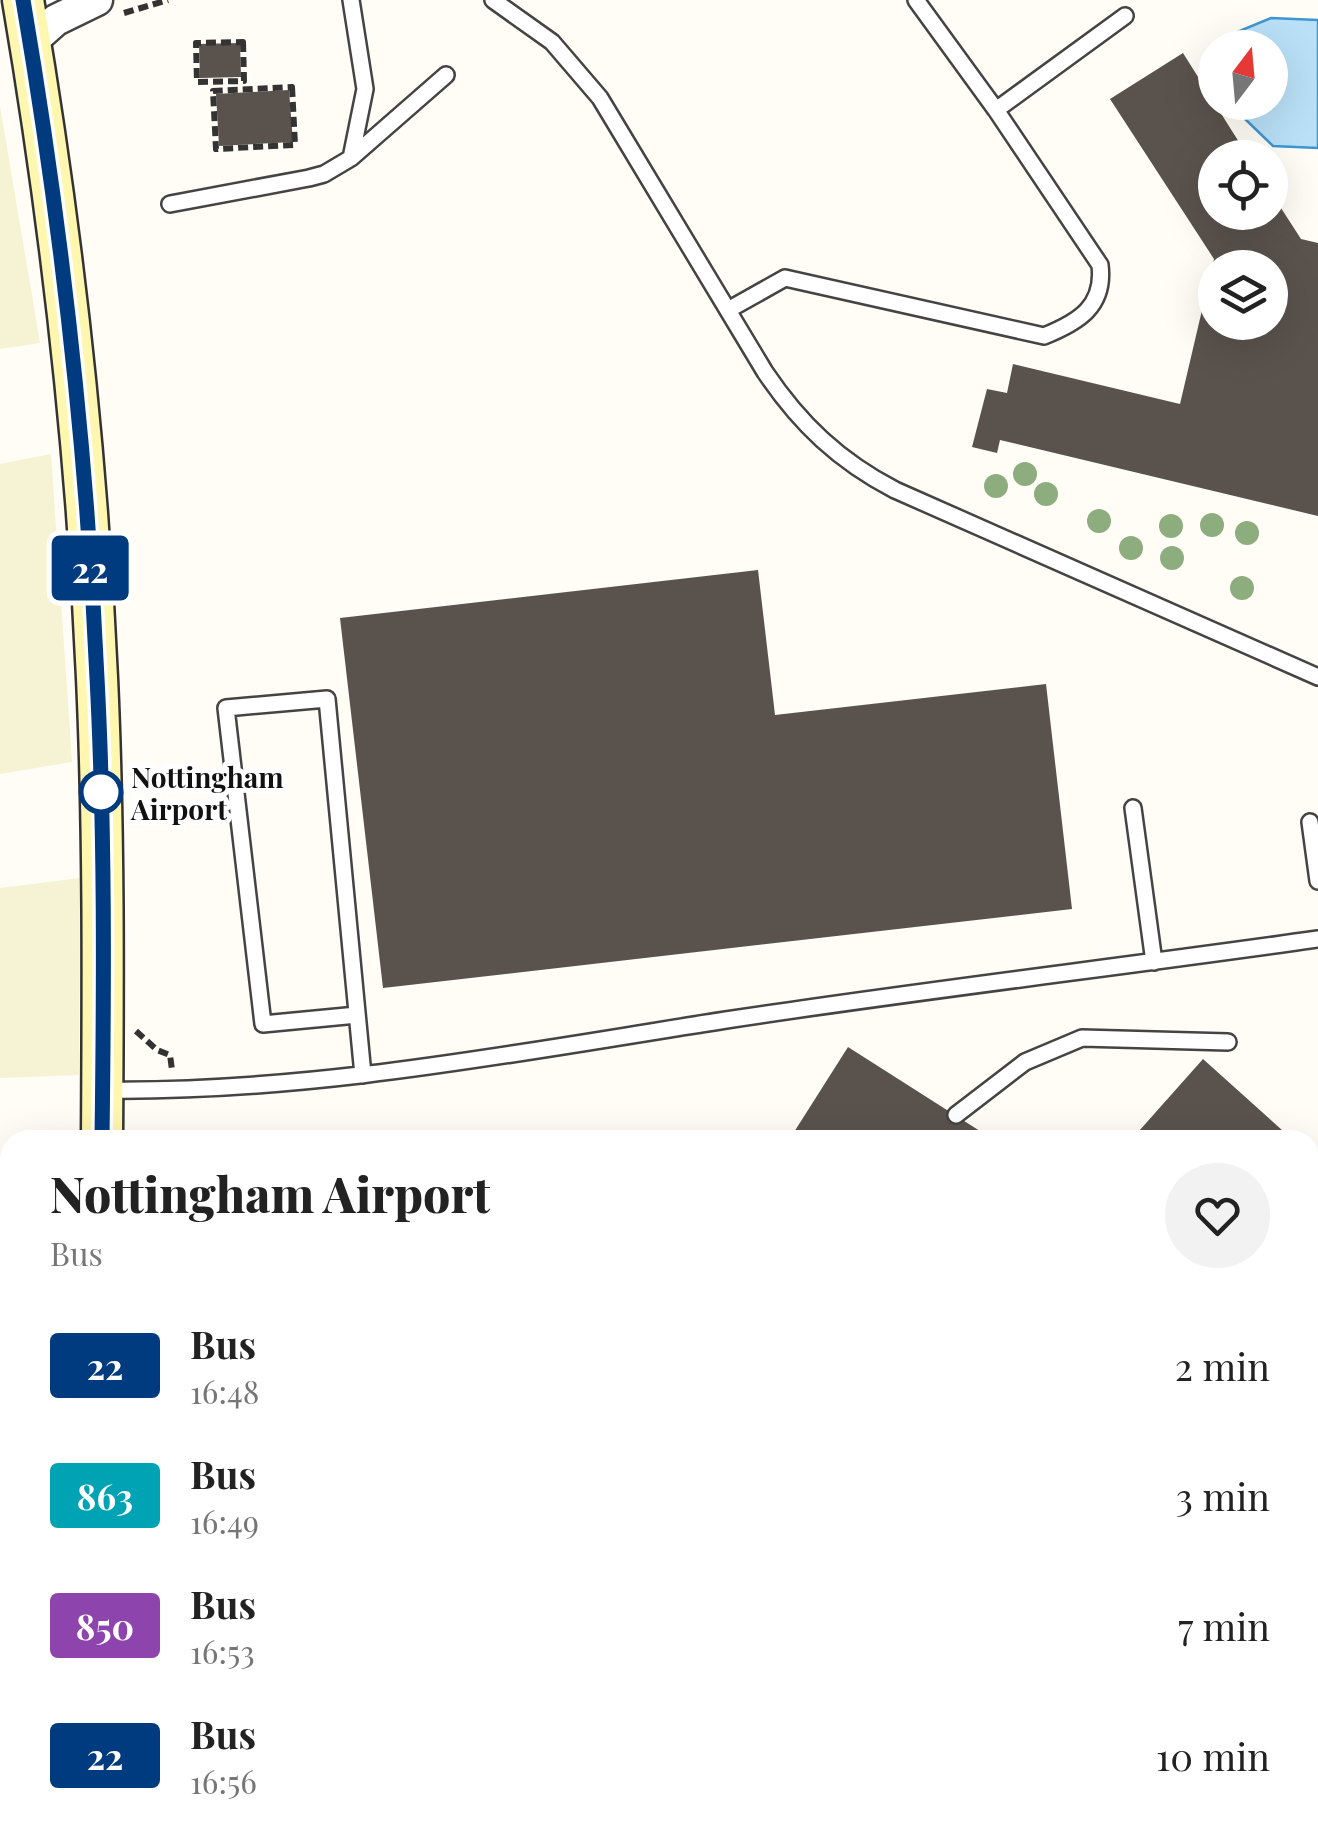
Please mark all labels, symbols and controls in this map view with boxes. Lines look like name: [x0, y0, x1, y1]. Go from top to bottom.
north arrow: [1198, 30, 1288, 120]
map controls: [1198, 30, 1288, 340]
button: locate: [1198, 140, 1288, 230]
button: layers: [1198, 250, 1288, 340]
line badge: 22: [45, 536, 135, 600]
text: 22: [72, 545, 108, 592]
place label: Nottingham Airport: [130, 758, 284, 827]
marker: Nottingham Airport: [80, 771, 122, 813]
text: Nottingham Airport: [50, 1161, 490, 1225]
button: heart: [1165, 1163, 1270, 1268]
text: Bus: [50, 1231, 103, 1274]
text: Bus: [190, 1318, 256, 1369]
text: 2 min: [1175, 1340, 1270, 1391]
text: 22: [87, 1342, 123, 1389]
text: 16:48: [190, 1369, 259, 1412]
text: Bus: [190, 1448, 256, 1499]
text: 3 min: [1176, 1470, 1270, 1521]
text: 863: [77, 1472, 133, 1519]
text: 16:49: [190, 1499, 259, 1542]
text: Bus: [190, 1578, 256, 1629]
text: 7 min: [1178, 1600, 1270, 1651]
text: 850: [76, 1602, 134, 1649]
text: 16:53: [190, 1629, 255, 1672]
text: Bus: [190, 1708, 256, 1759]
text: 10 min: [1156, 1730, 1270, 1781]
text: 22: [87, 1732, 123, 1779]
text: 16:56: [190, 1759, 257, 1802]

